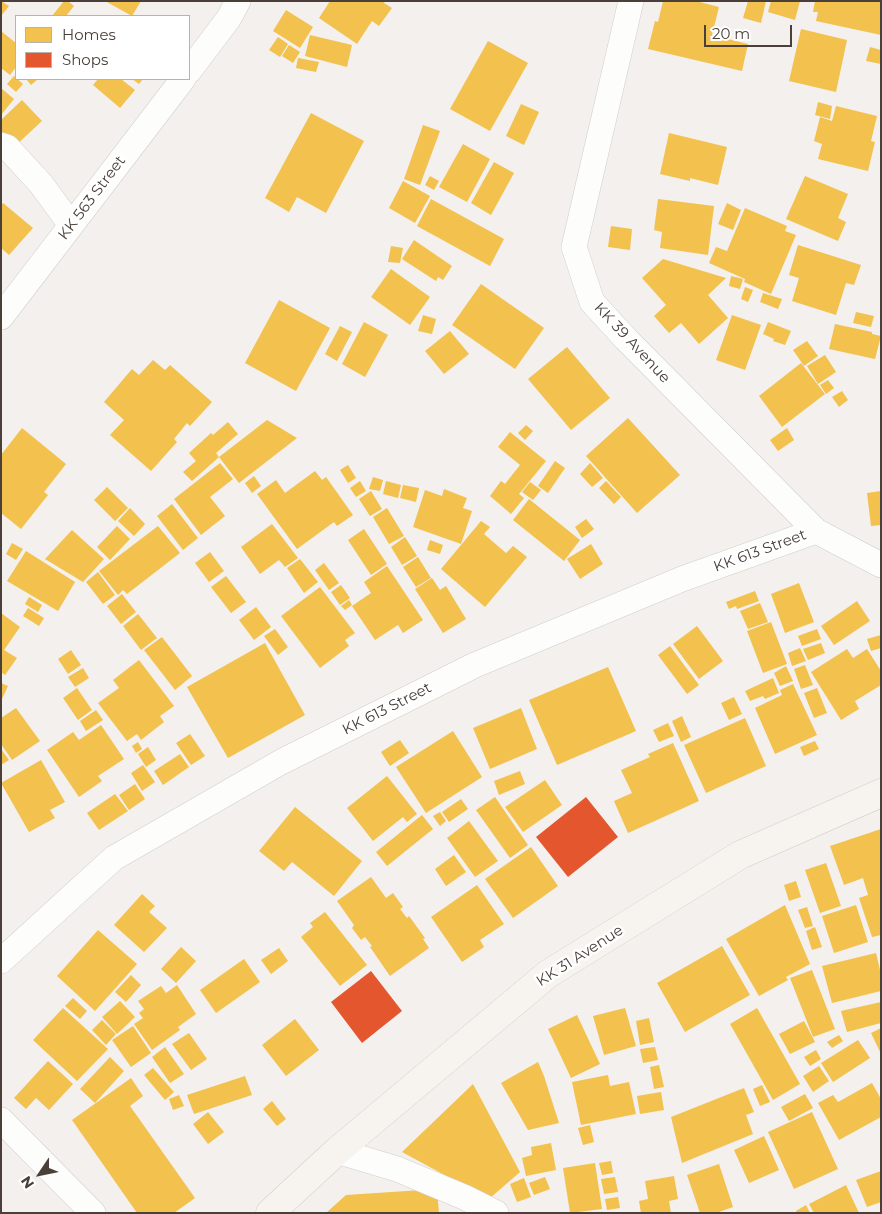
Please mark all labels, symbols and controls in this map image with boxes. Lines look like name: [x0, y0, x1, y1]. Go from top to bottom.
legend: [15, 15, 190, 80]
scale bar: [707, 15, 794, 47]
text: 20 m: [712, 24, 750, 43]
text: Homes: [62, 25, 116, 44]
text: Shops: [62, 50, 108, 69]
street label: KK 563 Street: [55, 152, 129, 244]
street label: KK 39 Avenue: [590, 299, 674, 387]
street label: KK 613 Street: [711, 526, 809, 576]
street label: KK 613 Street: [339, 679, 435, 739]
street label: KK 31 Avenue: [533, 921, 627, 991]
north arrow: [15, 1149, 65, 1199]
text: N: [17, 1173, 38, 1192]

